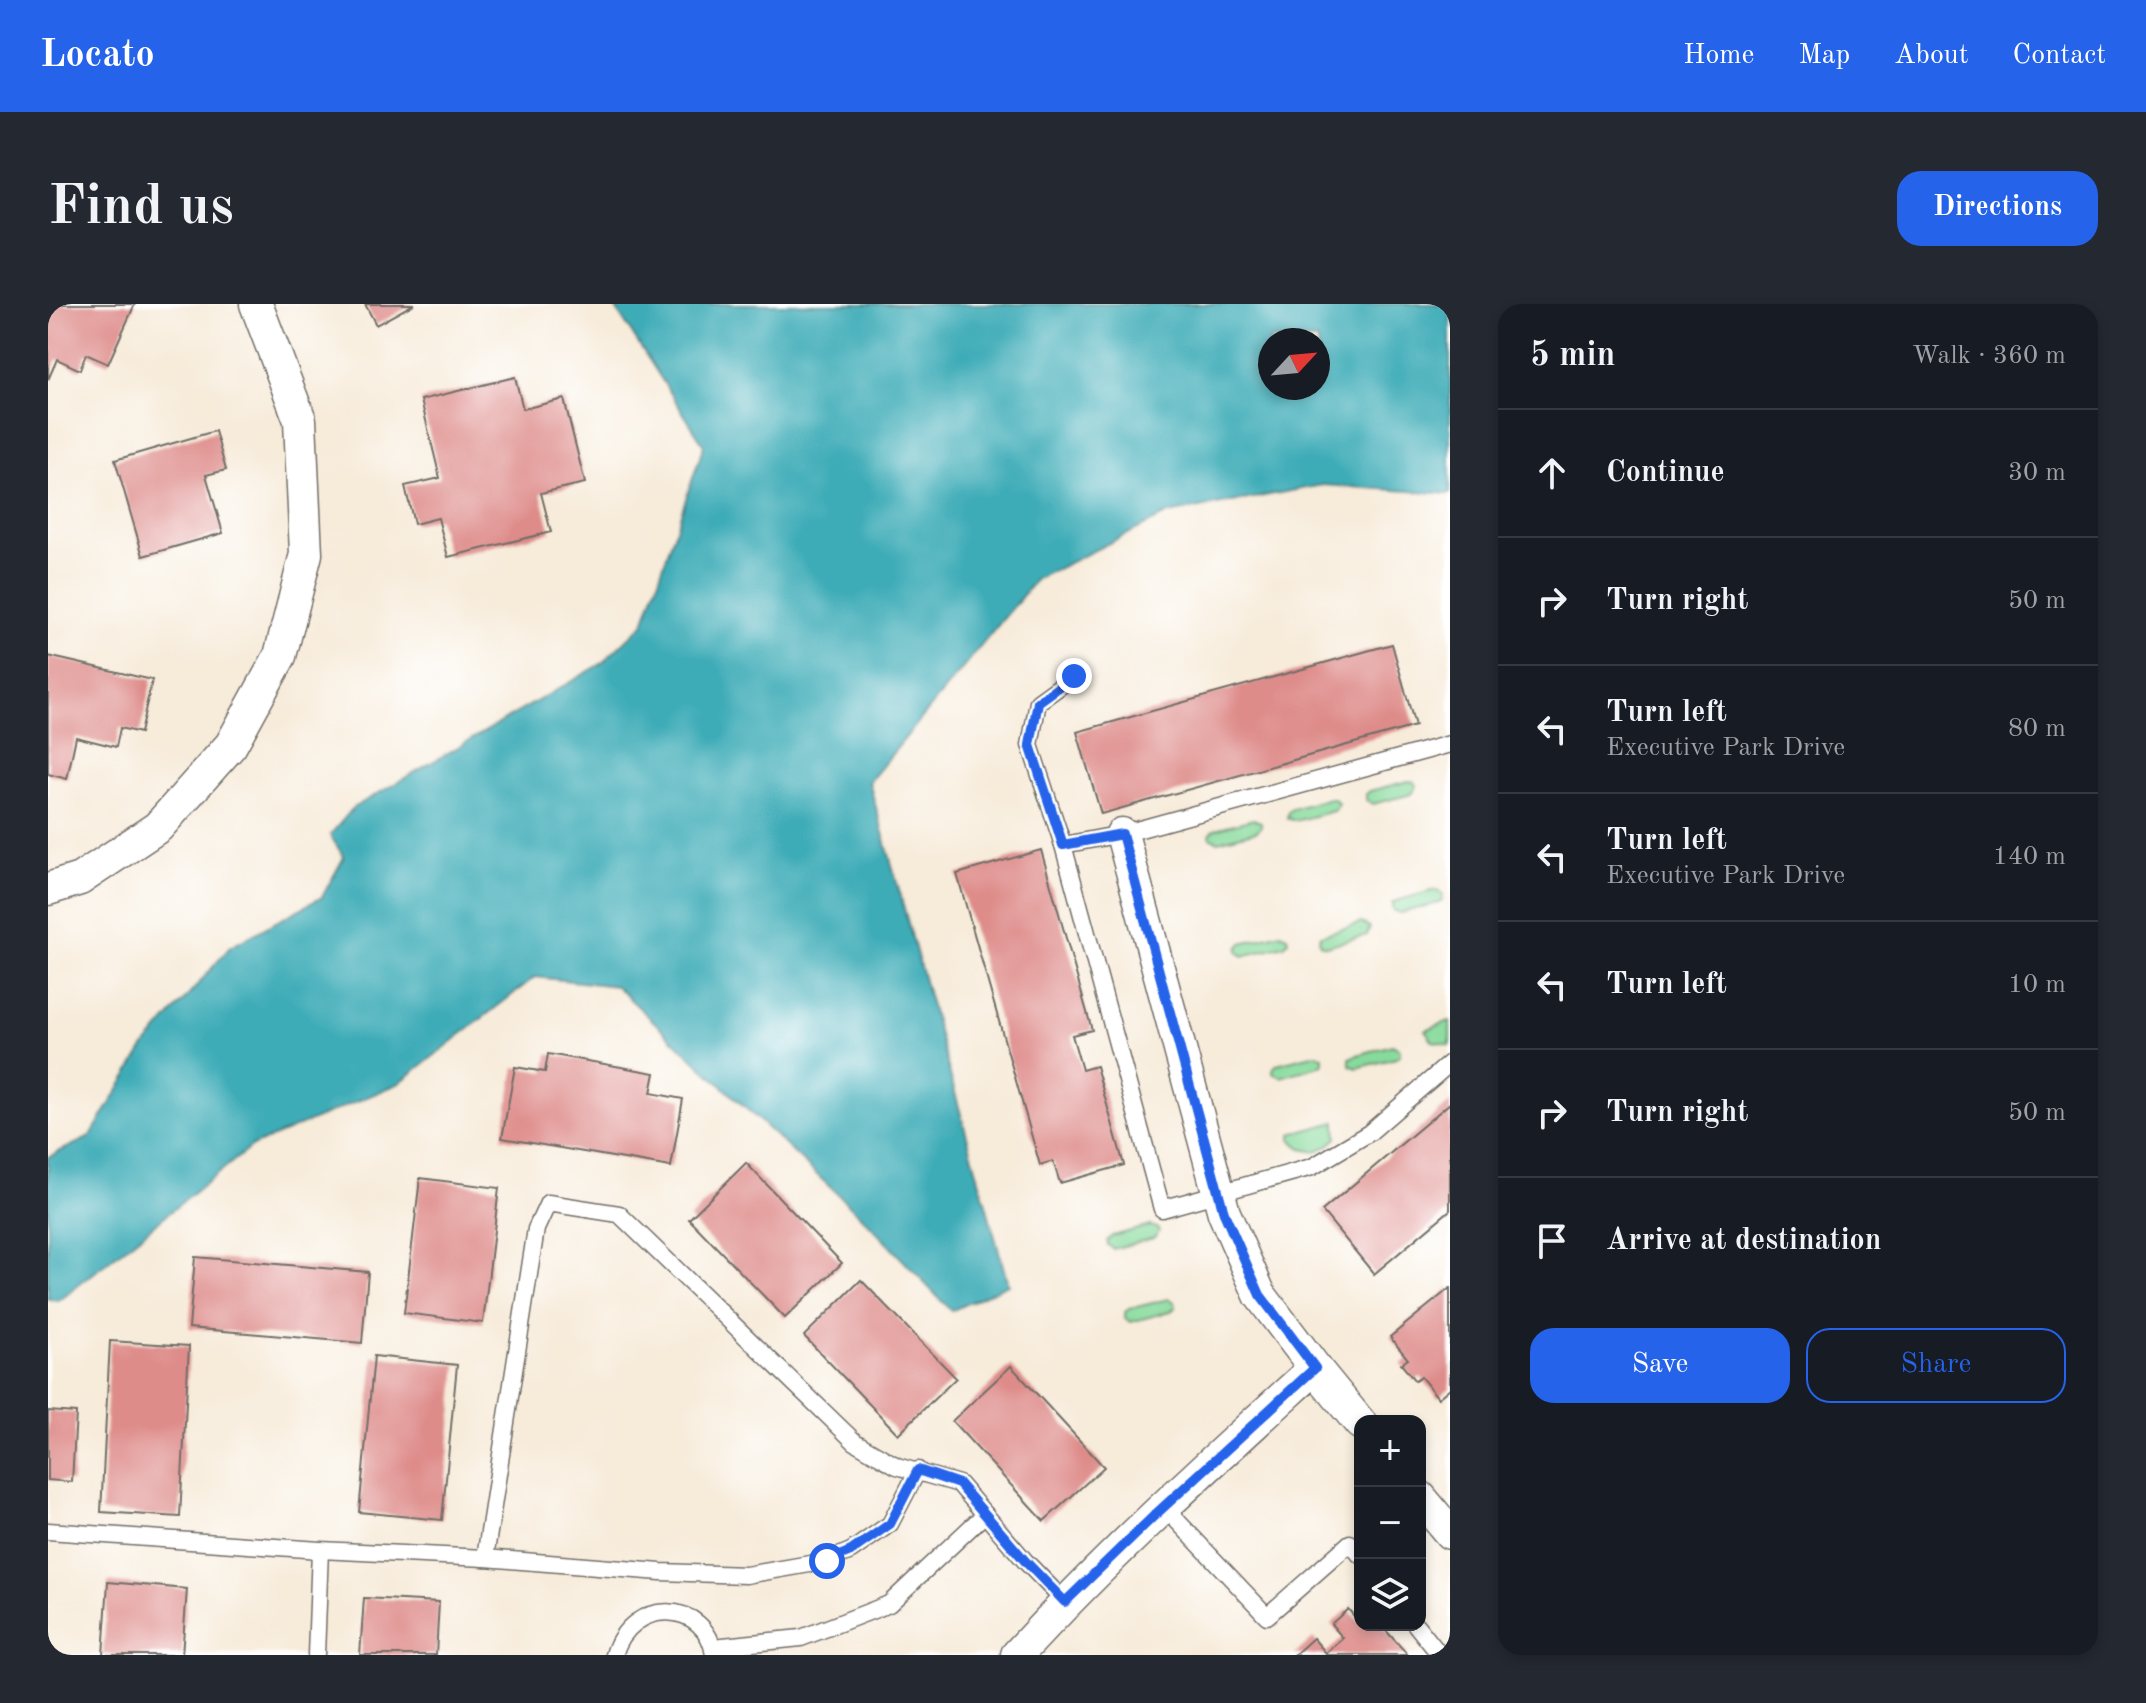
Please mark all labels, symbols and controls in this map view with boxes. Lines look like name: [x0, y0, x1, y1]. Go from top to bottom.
text: Locato: [40, 37, 155, 75]
text: Home: [1683, 42, 1754, 70]
text: Map: [1798, 42, 1850, 70]
text: About: [1894, 42, 1969, 70]
text: Contact: [2013, 42, 2106, 70]
button: Directions: [1897, 171, 2098, 246]
text: Find us: [48, 180, 234, 236]
north arrow: [1258, 328, 1330, 400]
text: 5 min: [1530, 339, 1615, 373]
text: Walk · 360 m: [1912, 343, 2066, 369]
icon: ahead: [1530, 451, 1574, 495]
text: Continue: [1606, 458, 1725, 488]
text: 30 m: [2008, 460, 2066, 486]
icon: right: [1530, 579, 1574, 623]
text: Turn right: [1606, 586, 1748, 616]
text: 50 m: [2008, 588, 2066, 614]
route end: [1056, 658, 1092, 694]
text: Turn left: [1606, 698, 1727, 728]
icon: left: [1530, 707, 1574, 751]
text: 80 m: [2008, 716, 2066, 742]
text: Executive Park Drive: [1606, 735, 1845, 761]
text: Turn left: [1606, 826, 1727, 856]
icon: left: [1530, 835, 1574, 879]
text: 140 m: [1993, 844, 2066, 870]
text: Executive Park Drive: [1606, 863, 1845, 889]
icon: left: [1530, 963, 1574, 1007]
text: Turn left: [1606, 970, 1727, 1000]
text: 10 m: [2008, 972, 2066, 998]
icon: right: [1530, 1091, 1574, 1135]
text: Turn right: [1606, 1098, 1748, 1128]
text: 50 m: [2008, 1100, 2066, 1126]
icon: arrive: [1530, 1219, 1574, 1263]
text: Arrive at destination: [1606, 1226, 1881, 1256]
button: Save: [1530, 1328, 1790, 1403]
button: Share: [1806, 1328, 2066, 1403]
map controls: [1354, 1415, 1426, 1631]
button: +: [1354, 1415, 1426, 1487]
button: −: [1354, 1487, 1426, 1559]
route start: [809, 1543, 845, 1579]
button: layers: [1354, 1559, 1426, 1631]

